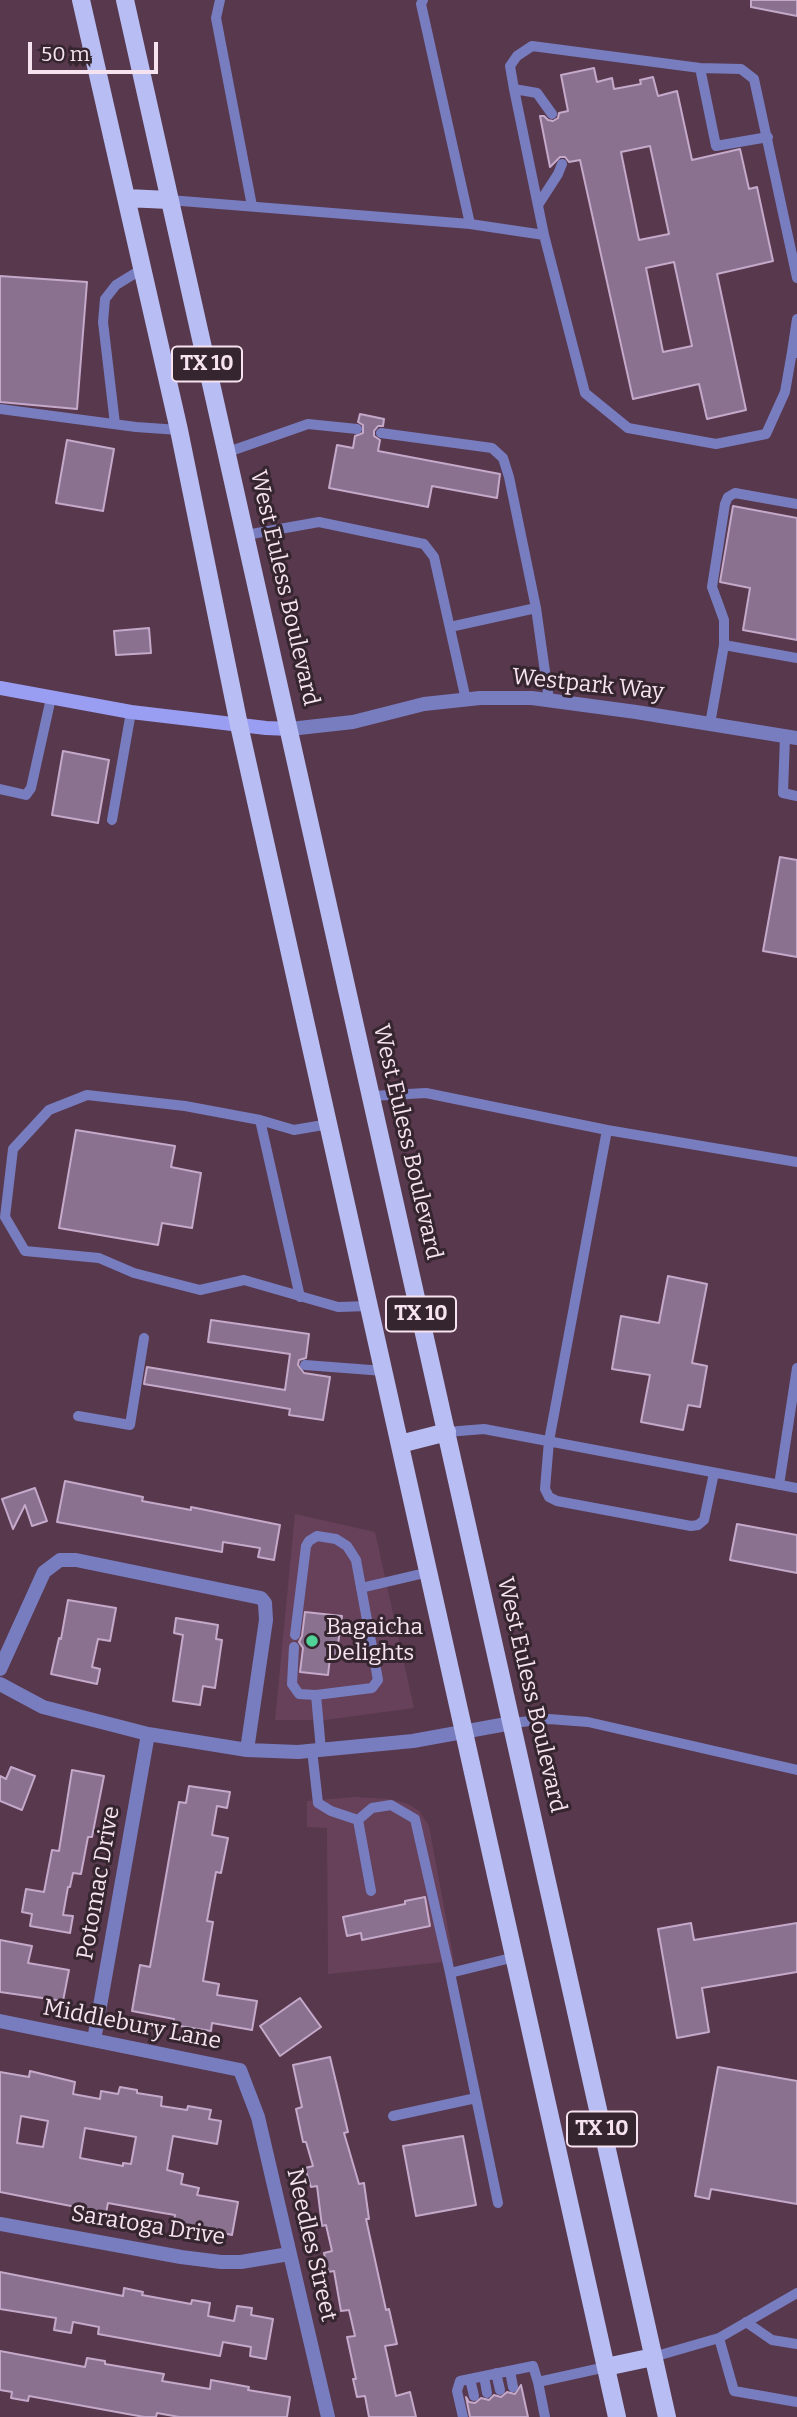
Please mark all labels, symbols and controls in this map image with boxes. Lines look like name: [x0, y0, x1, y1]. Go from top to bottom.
scale bar: [32, 28, 161, 72]
text: 50 m: [41, 41, 90, 67]
road number: TX 10: [172, 346, 242, 382]
street label: West Euless Boulevard: [243, 468, 325, 708]
street label: Westpark Way: [510, 663, 666, 707]
street label: West Euless Boulevard: [366, 1022, 448, 1262]
road number: TX 10: [386, 1296, 456, 1332]
street label: West Euless Boulevard: [490, 1575, 572, 1815]
place label: Bagaicha Delights: [326, 1614, 423, 1668]
marker: Bagaicha Delights: [304, 1633, 320, 1649]
street label: Potomac Drive: [72, 1804, 126, 1962]
street label: Middlebury Lane: [41, 1994, 223, 2056]
road number: TX 10: [567, 2112, 637, 2146]
street label: Needles Street: [280, 2166, 342, 2324]
street label: Saratoga Drive: [69, 2200, 227, 2252]

